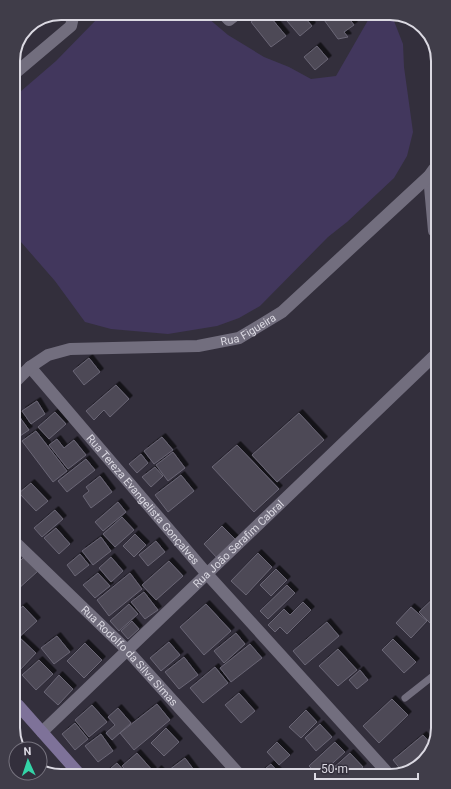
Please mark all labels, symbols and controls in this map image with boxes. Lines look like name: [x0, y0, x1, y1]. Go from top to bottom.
street label: Rua Figueira: [219, 311, 278, 348]
street label: Rua Tereza Evangelista Gonçalves: [84, 432, 202, 567]
street label: Rua João Serafim Cabral: [190, 497, 286, 590]
street label: Rua Rodolfo da Silva Simas: [78, 603, 181, 709]
north arrow: [8, 741, 48, 781]
text: N: [23, 745, 32, 758]
scale bar: [315, 755, 418, 781]
text: 50 m: [321, 762, 348, 776]

